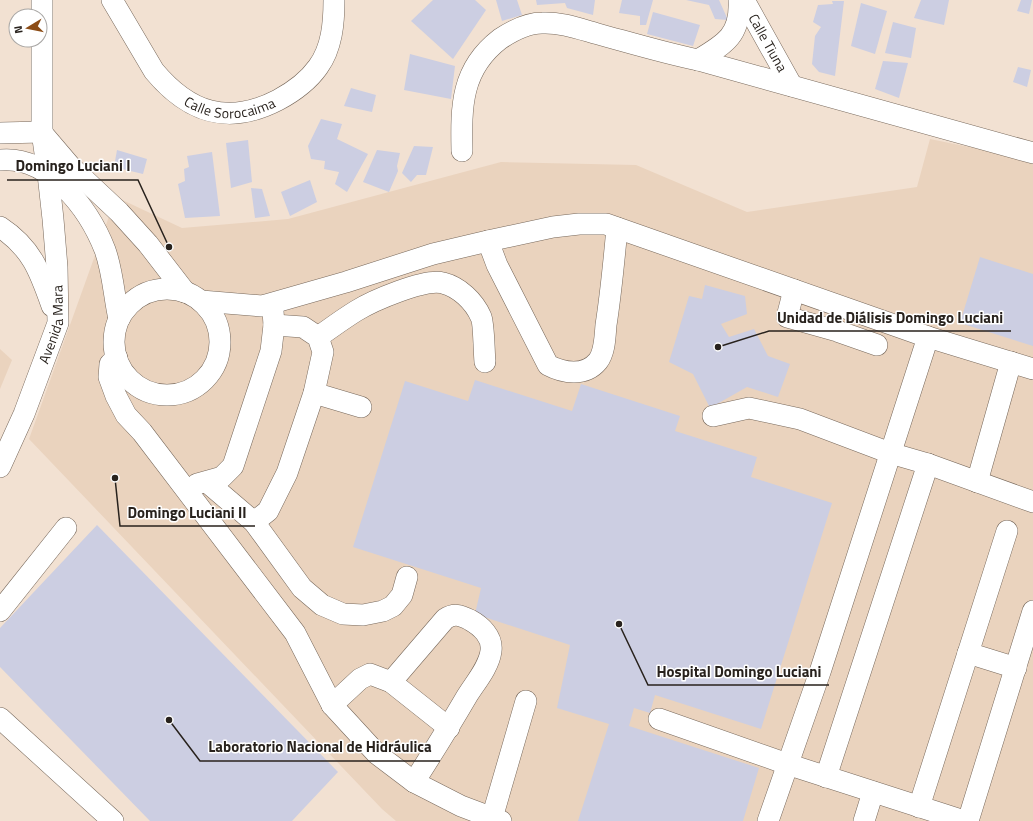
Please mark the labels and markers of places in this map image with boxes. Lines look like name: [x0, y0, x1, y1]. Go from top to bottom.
callout: Domingo Luciani I: [7, 153, 138, 180]
callout: Unidad de Diálisis Domingo Luciani: [769, 304, 1011, 331]
callout: Domingo Luciani II: [120, 499, 255, 526]
callout: Hospital Domingo Luciani: [648, 658, 829, 685]
callout: Laboratorio Nacional de Hidráulica: [200, 734, 440, 761]

